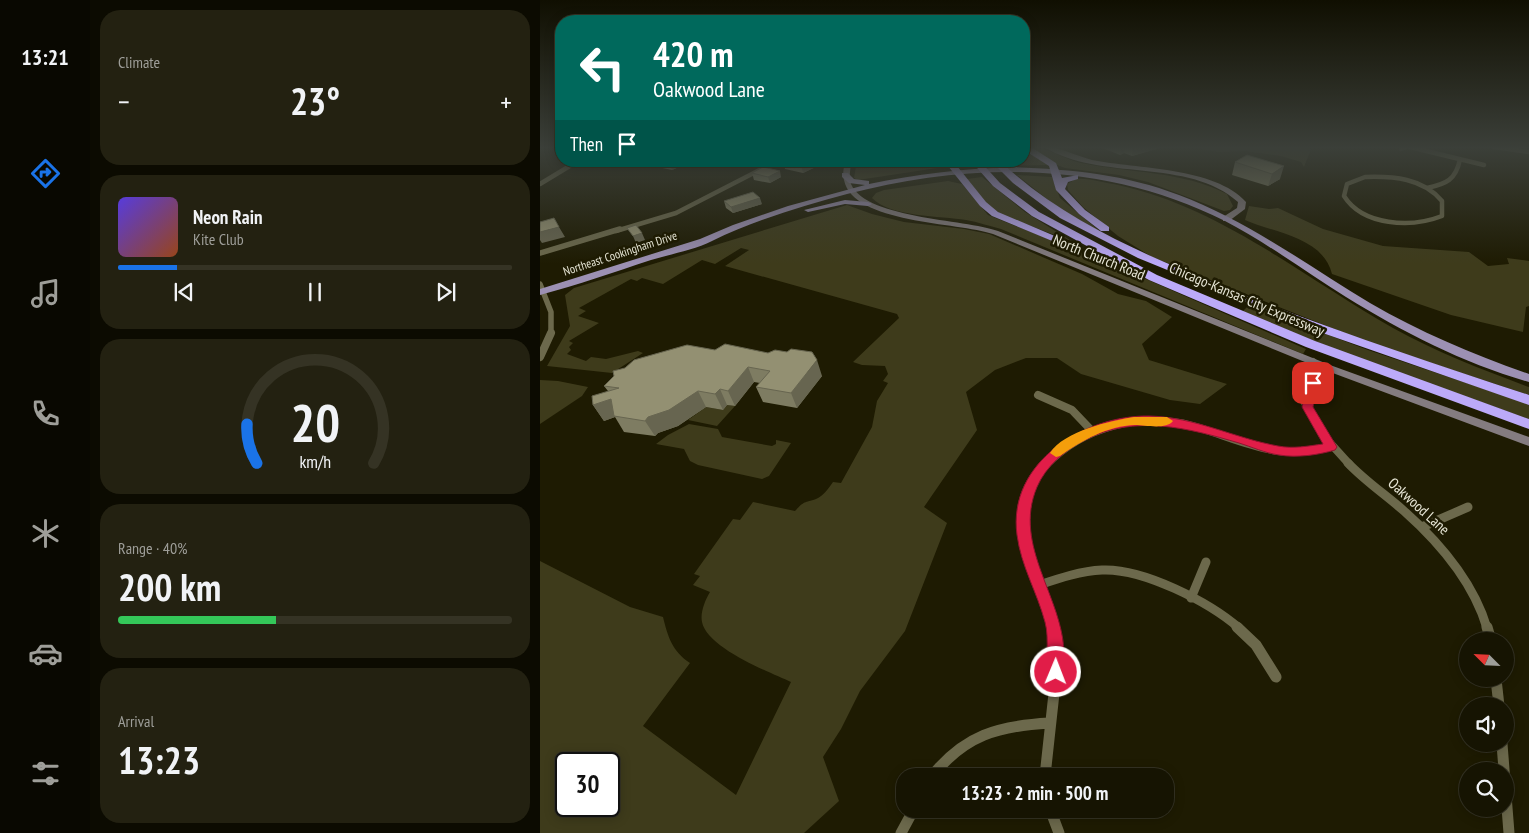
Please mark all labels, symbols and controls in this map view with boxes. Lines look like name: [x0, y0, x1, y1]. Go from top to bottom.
text: 420 m: [653, 31, 734, 77]
icon: left: [570, 35, 635, 100]
text: 13:21: [21, 43, 69, 71]
text: Climate: [118, 52, 160, 72]
text: Oakwood Lane: [653, 75, 765, 103]
text: 23°: [290, 76, 340, 125]
text: −: [118, 83, 130, 120]
text: +: [500, 83, 512, 120]
icon: arrive: [613, 130, 641, 158]
text: Then: [570, 132, 603, 156]
icon: directions: [28, 156, 63, 191]
text: Neon Rain: [193, 205, 262, 229]
street label: Northeast Cookingham Drive: [561, 227, 679, 279]
text: Kite Club: [193, 229, 244, 249]
street label: North Church Road: [1050, 230, 1148, 284]
street label: Chicago-Kansas City Expressway: [1166, 258, 1328, 341]
icon: music: [28, 276, 63, 311]
icon: previous: [170, 278, 198, 306]
icon: pause: [301, 278, 329, 306]
icon: next: [432, 278, 460, 306]
pin: [1292, 362, 1334, 404]
icon: arrive: [1299, 369, 1327, 397]
text: 20: [290, 389, 340, 456]
icon: phone: [28, 396, 63, 431]
text: km/h: [299, 450, 331, 473]
street label: Oakwood Lane: [1384, 473, 1454, 539]
icon: climate: [28, 516, 63, 551]
text: Range · 40%: [118, 538, 187, 558]
text: 200 km: [118, 562, 221, 611]
north arrow: [1459, 632, 1514, 688]
map controls: [1459, 632, 1514, 817]
icon: car: [28, 636, 63, 671]
position arrow: [1029, 645, 1081, 697]
button: sound: [1459, 697, 1514, 752]
text: Arrival: [118, 711, 154, 731]
text: 13:23: [118, 735, 200, 784]
speed limit sign: 30: [555, 752, 620, 817]
icon: filters: [28, 756, 63, 791]
button: search: [1459, 762, 1514, 817]
text: 13:23 · 2 min · 500 m: [962, 781, 1108, 805]

